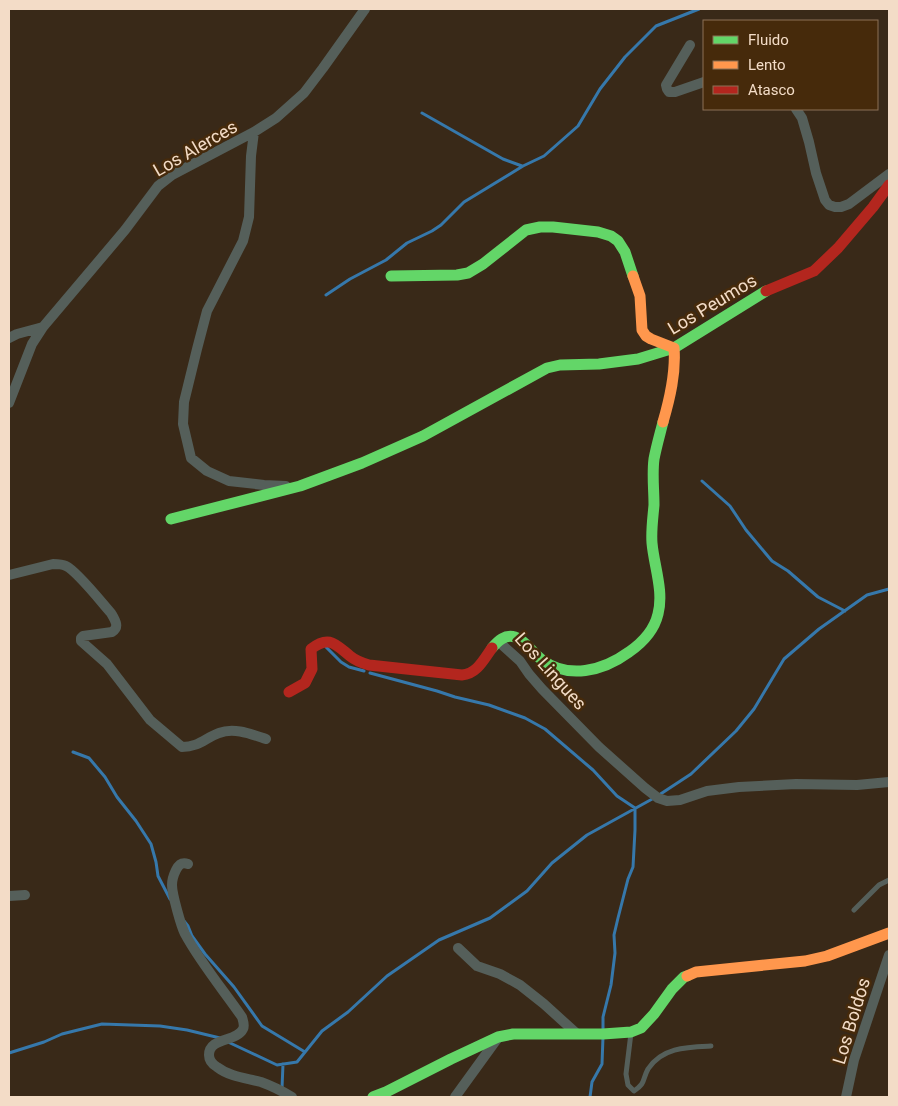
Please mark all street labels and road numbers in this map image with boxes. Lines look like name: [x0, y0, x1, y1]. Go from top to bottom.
street label: Los Alerces: [149, 116, 241, 180]
street label: Los Peumos: [664, 269, 760, 339]
street label: Los Lingues: [511, 628, 591, 714]
street label: Los Boldos: [828, 975, 874, 1067]

